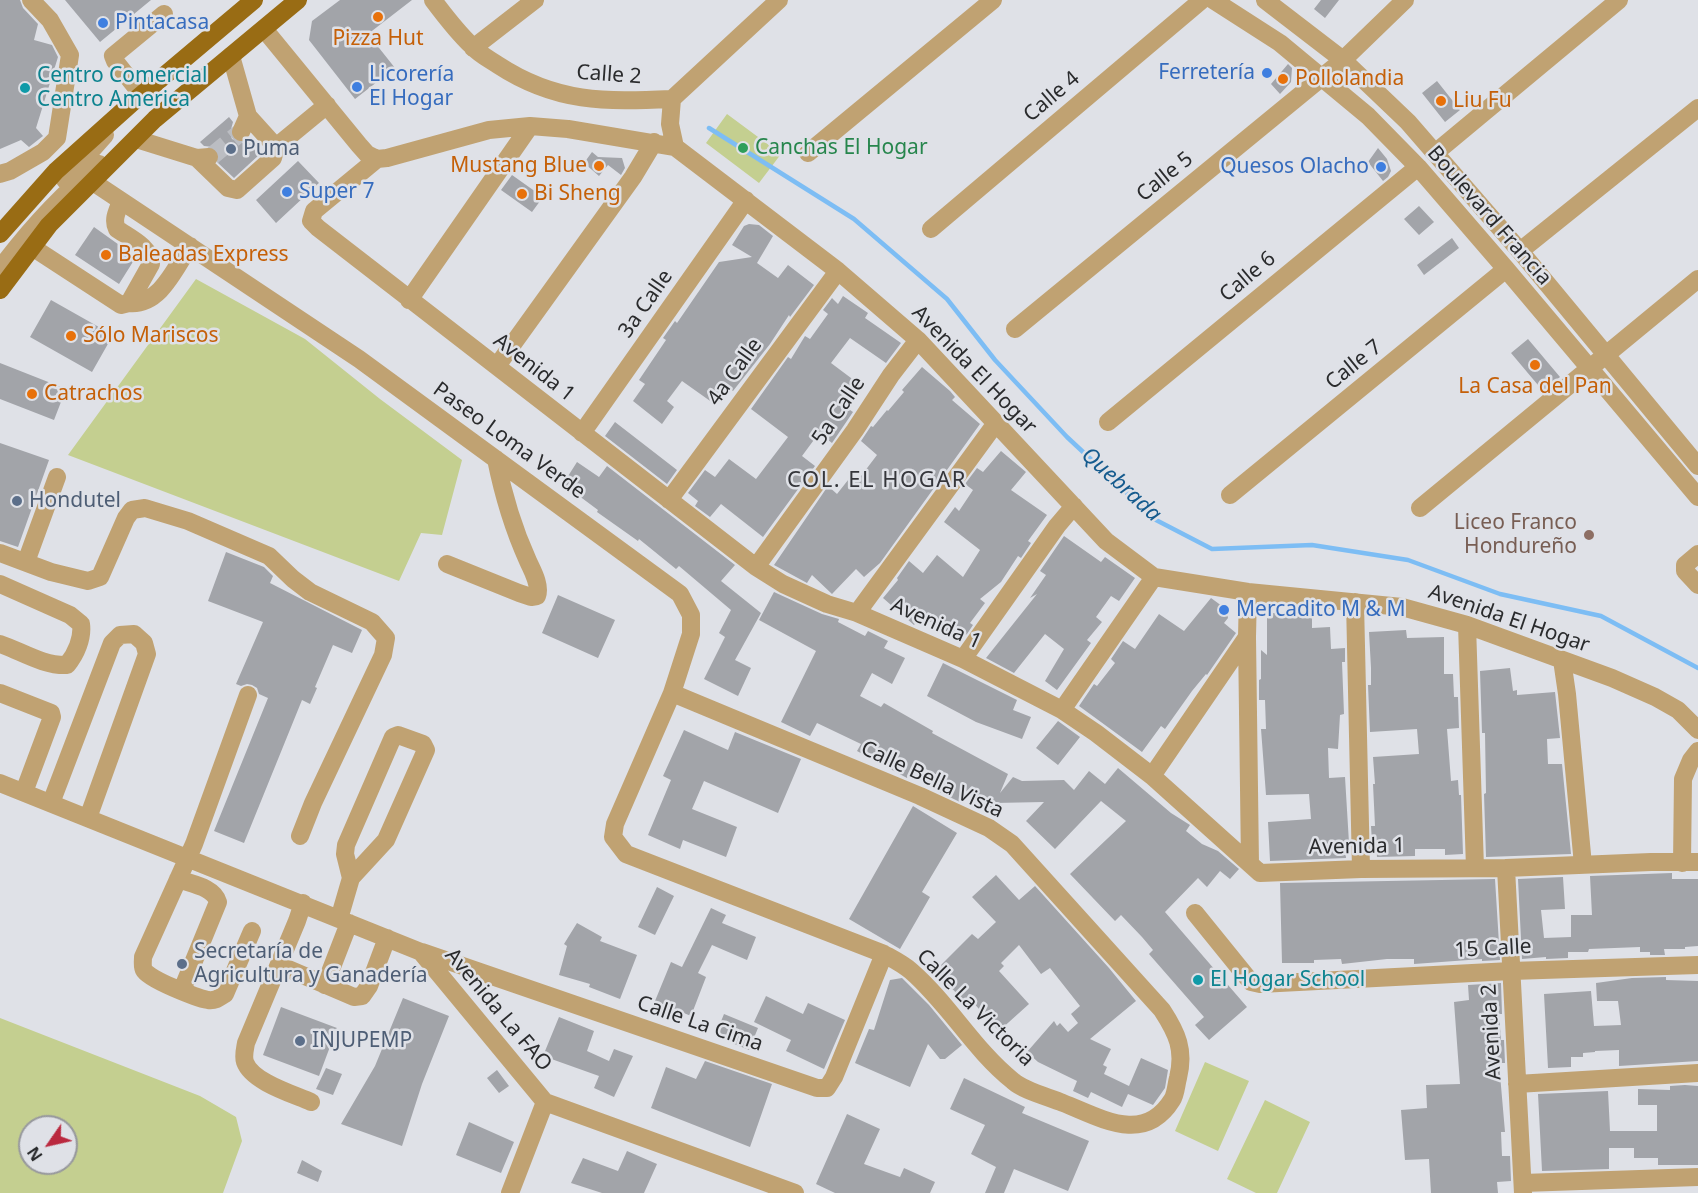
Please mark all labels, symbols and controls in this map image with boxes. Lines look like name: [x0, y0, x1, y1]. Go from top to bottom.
place label: Pintacasa: [115, 10, 209, 36]
marker: Pizza Hut: [371, 10, 385, 24]
marker: Pintacasa: [96, 16, 110, 30]
place label: Pizza Hut: [332, 26, 424, 52]
street label: Calle 2: [576, 60, 642, 90]
place label: Ferretería: [1158, 60, 1255, 86]
place label: Licorería El Hogar: [369, 62, 454, 112]
place label: Centro Comercial Centro America: [37, 63, 207, 113]
street label: Calle 4: [1019, 66, 1085, 128]
marker: Ferretería: [1260, 66, 1274, 80]
place label: Pollolandia: [1295, 66, 1404, 92]
marker: Pollolandia: [1276, 72, 1290, 86]
marker: Licorería El Hogar: [350, 80, 364, 94]
marker: Centro Comercial Centro America: [18, 81, 32, 95]
place label: Liu Fu: [1453, 88, 1512, 114]
marker: Liu Fu: [1434, 94, 1448, 108]
place label: Canchas El Hogar: [755, 135, 928, 161]
place label: Puma: [243, 136, 300, 162]
marker: Canchas El Hogar: [736, 141, 750, 155]
street label: Boulevard Francia: [1422, 141, 1556, 291]
marker: Puma: [224, 142, 238, 156]
street label: Calle 5: [1132, 147, 1198, 207]
place label: Mustang Blue: [450, 153, 587, 179]
place label: Quesos Olacho: [1220, 154, 1369, 180]
marker: Mustang Blue: [592, 159, 606, 173]
marker: Quesos Olacho: [1374, 160, 1388, 174]
place label: Super 7: [299, 179, 374, 205]
place label: Bi Sheng: [534, 181, 621, 207]
marker: Super 7: [280, 185, 294, 199]
marker: Bi Sheng: [515, 187, 529, 201]
place label: Baleadas Express: [118, 242, 289, 268]
street label: Calle 6: [1215, 246, 1281, 308]
marker: Baleadas Express: [99, 248, 113, 262]
street label: 3a Calle: [614, 265, 678, 343]
street label: Avenida El Hogar: [906, 301, 1042, 439]
place label: Sólo Mariscos: [83, 323, 219, 349]
street label: Avenida 1: [488, 328, 580, 408]
marker: Sólo Mariscos: [64, 329, 78, 343]
street label: 4a Calle: [702, 333, 768, 411]
street label: Calle 7: [1321, 335, 1387, 395]
marker: La Casa del Pan: [1528, 358, 1542, 372]
street label: 5a Calle: [807, 372, 871, 450]
place label: La Casa del Pan: [1458, 374, 1612, 400]
street label: Paseo Loma Verde: [428, 377, 590, 505]
place label: Catrachos: [44, 381, 142, 407]
marker: Catrachos: [25, 387, 39, 401]
water label: Quebrada: [1076, 442, 1166, 528]
district label: COL. EL HOGAR: [787, 468, 967, 494]
place label: Hondutel: [29, 488, 121, 514]
marker: Hondutel: [10, 494, 24, 508]
place label: Liceo Franco Hondureño: [1454, 510, 1577, 560]
marker: Liceo Franco Hondureño: [1582, 528, 1596, 542]
street label: Avenida El Hogar: [1425, 580, 1593, 658]
street label: Avenida 1: [887, 593, 985, 655]
place label: Mercadito M & M: [1236, 597, 1405, 623]
marker: Mercadito M & M: [1217, 603, 1231, 617]
street label: Calle Bella Vista: [857, 736, 1007, 824]
street label: Avenida 1: [1309, 834, 1405, 860]
street label: 15 Calle: [1454, 934, 1532, 964]
place label: Secretaría de Agricultura y Ganadería: [194, 939, 428, 989]
street label: Avenida La FAO: [439, 943, 557, 1077]
street label: Calle La Victoria: [911, 944, 1039, 1072]
marker: Secretaría de Agricultura y Ganadería: [175, 957, 189, 971]
place label: El Hogar School: [1210, 967, 1365, 993]
marker: El Hogar School: [1191, 973, 1205, 987]
street label: Avenida 2: [1477, 983, 1507, 1081]
street label: Calle La Cima: [634, 991, 766, 1057]
place label: INJUPEMP: [312, 1028, 412, 1054]
marker: INJUPEMP: [293, 1034, 307, 1048]
north arrow: [18, 1115, 78, 1175]
text: N: [22, 1142, 47, 1165]

